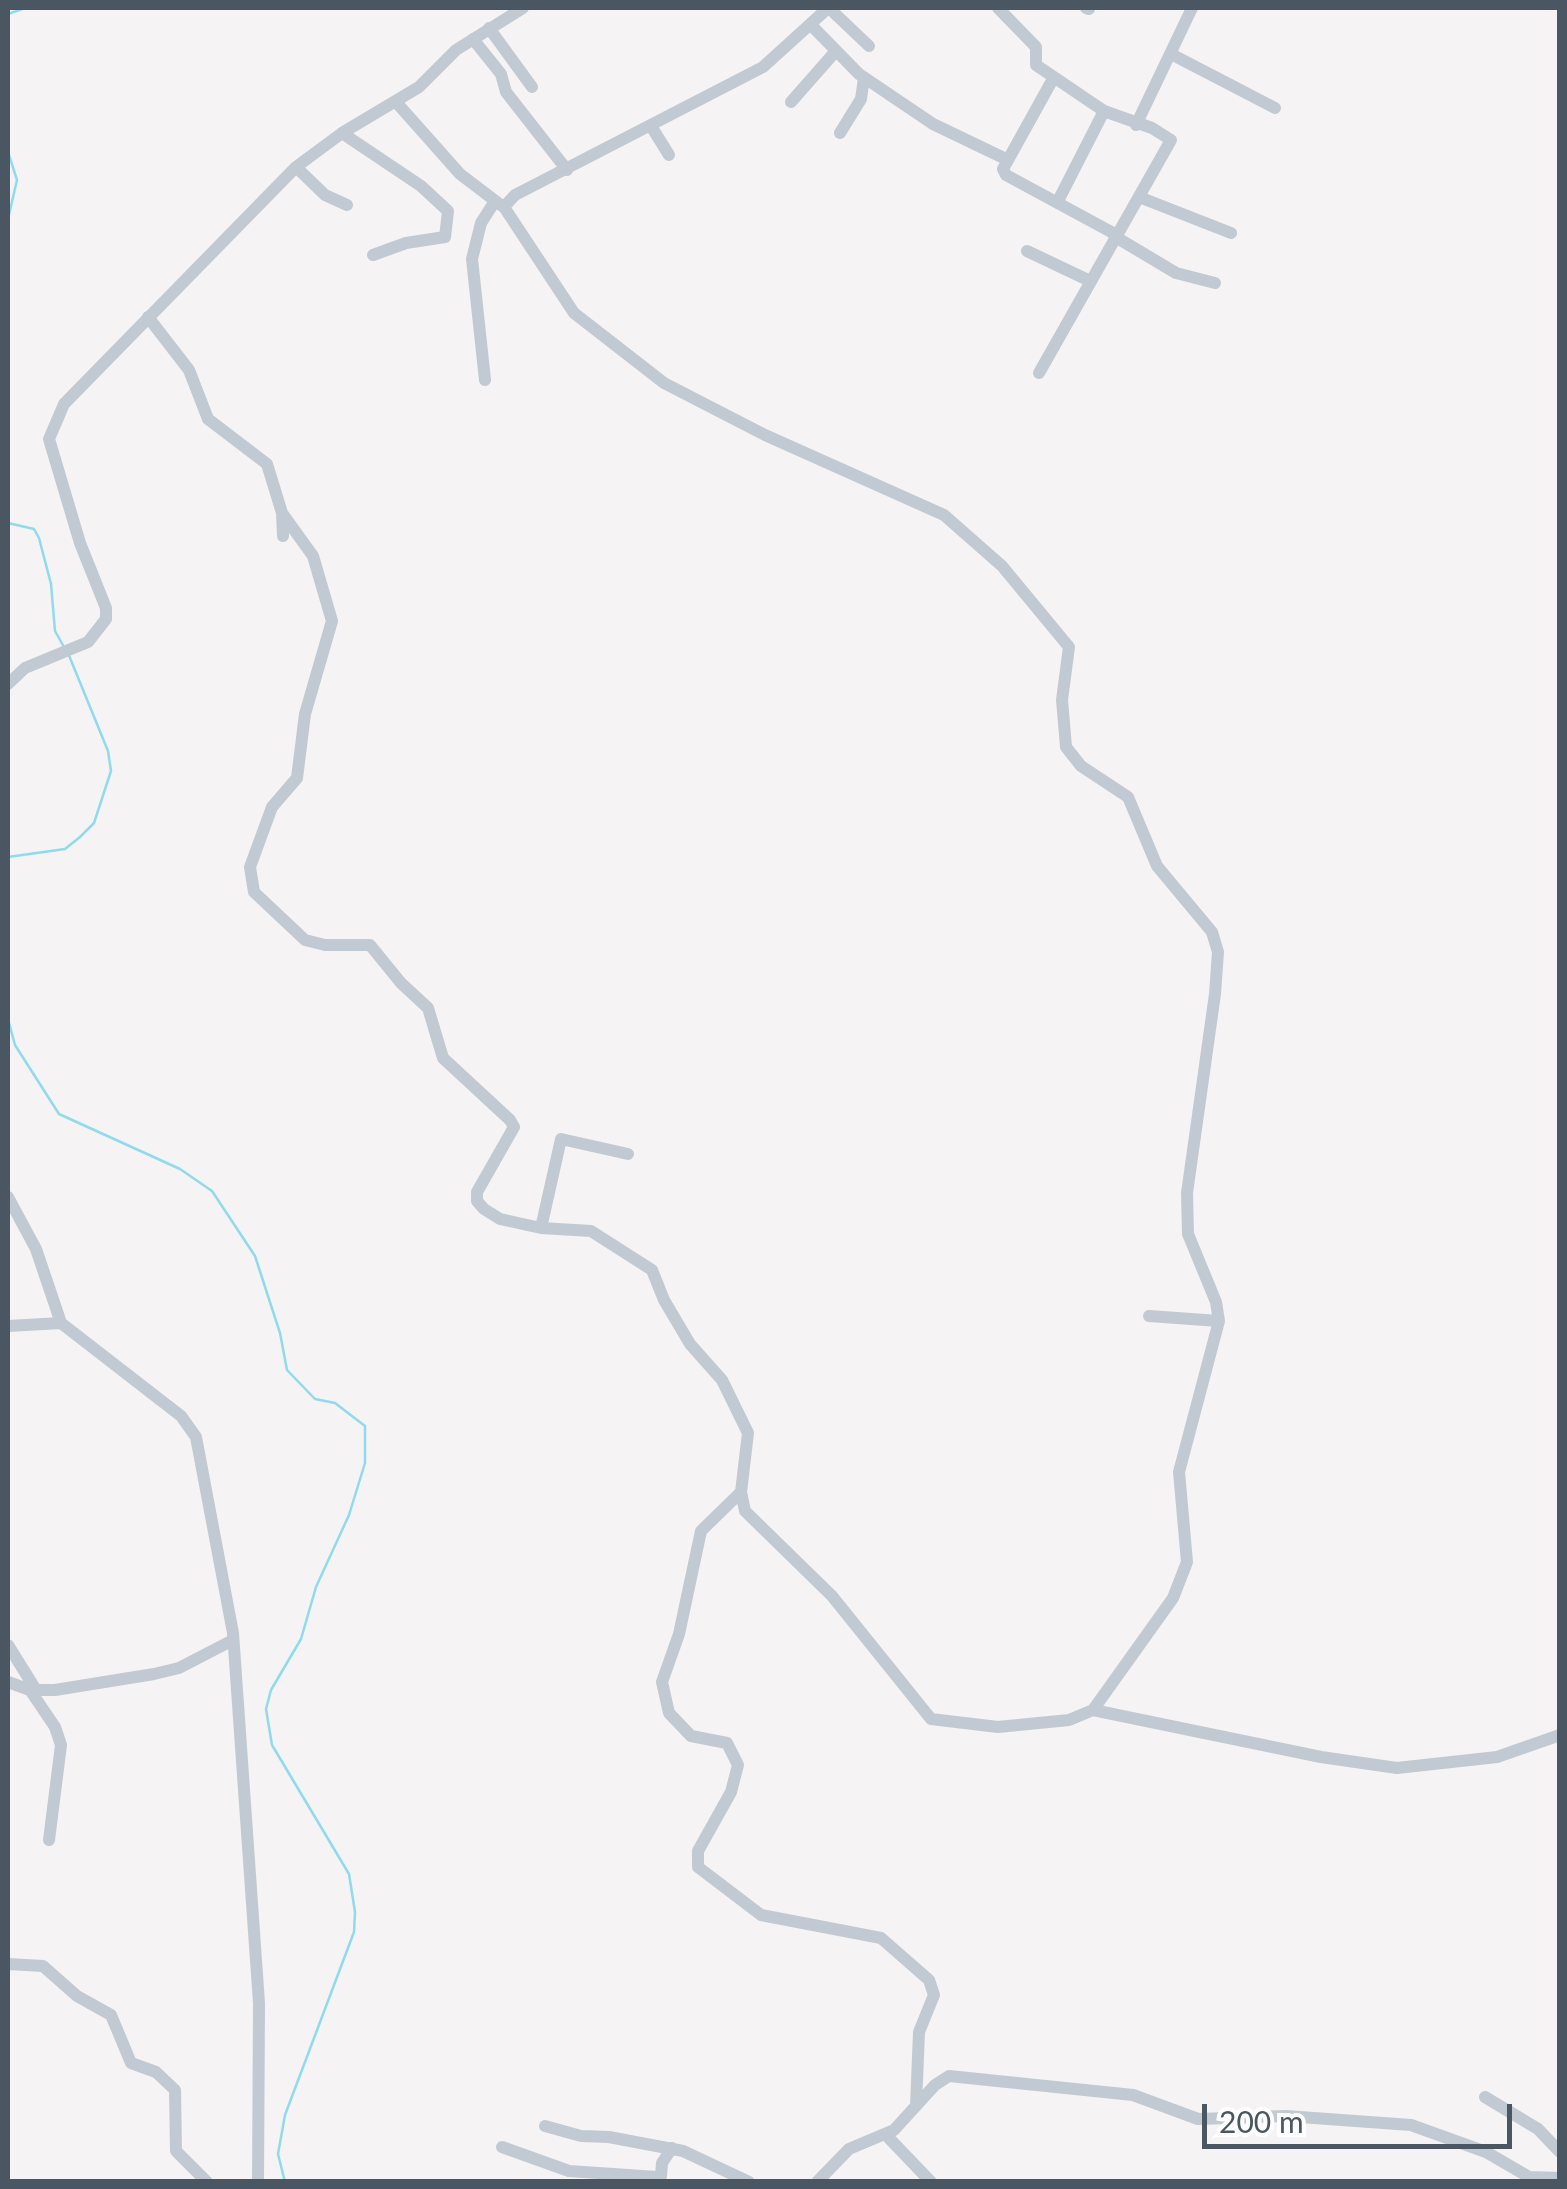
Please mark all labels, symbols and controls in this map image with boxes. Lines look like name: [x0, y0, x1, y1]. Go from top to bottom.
scale bar: [1207, 2084, 1517, 2146]
text: 200 m: [1219, 2103, 1304, 2139]

